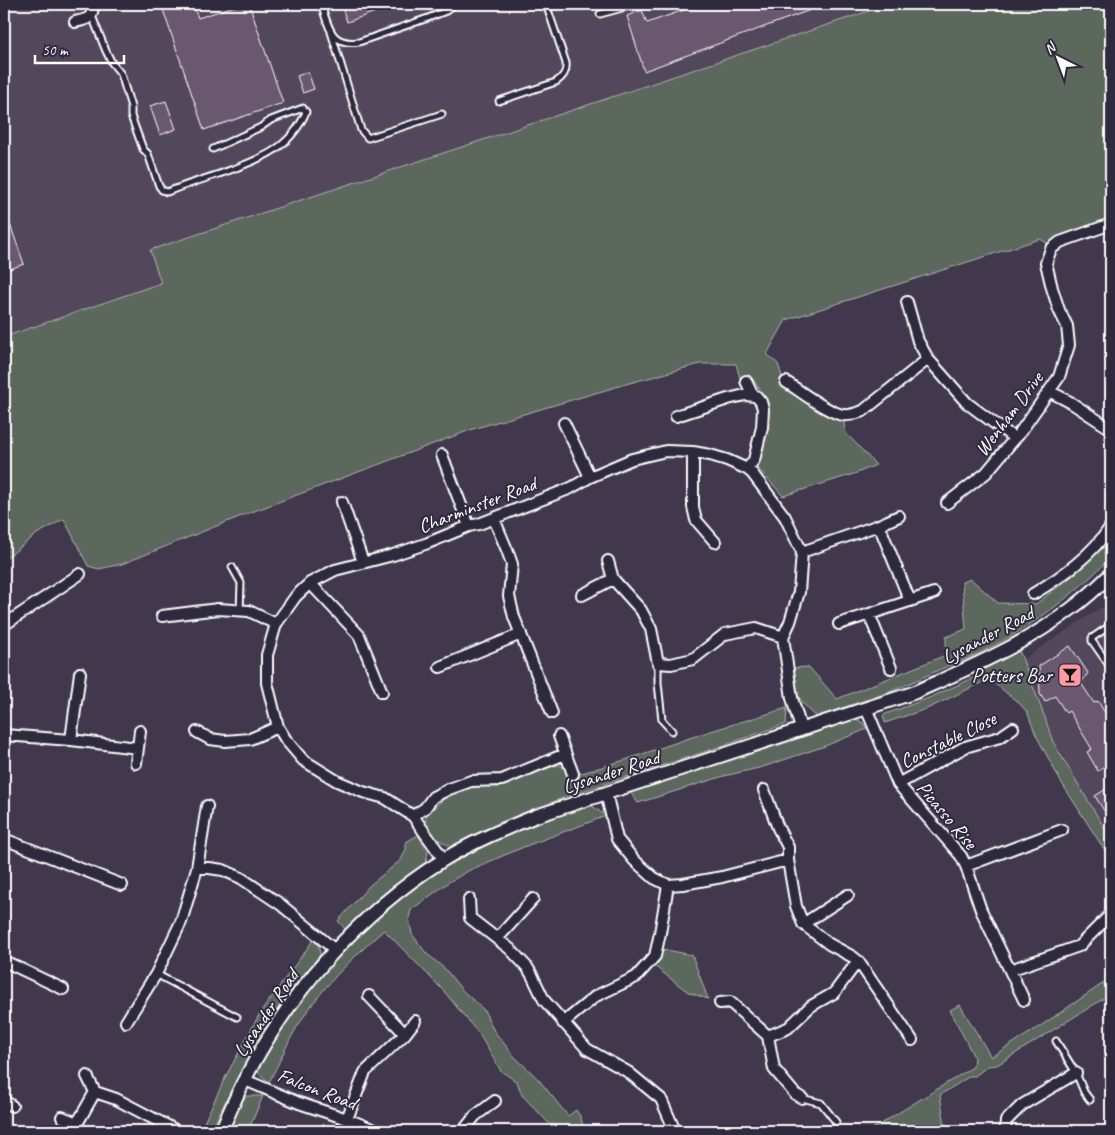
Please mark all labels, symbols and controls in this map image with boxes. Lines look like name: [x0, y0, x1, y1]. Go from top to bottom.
scale bar: [35, 32, 124, 64]
north arrow: [1032, 32, 1082, 82]
text: N: [1041, 38, 1060, 58]
text: 50 m: [42, 41, 69, 60]
street label: Wenham Drive: [969, 366, 1050, 461]
street label: Charminster Road: [415, 470, 542, 539]
street label: Lysander Road: [938, 599, 1041, 670]
bar icon: Potters Bar: [1057, 662, 1083, 688]
place label: Potters Bar: [972, 663, 1054, 688]
street label: Constable Close: [896, 705, 1001, 774]
street label: Lysander Road: [560, 744, 665, 799]
street label: Picasso Rise: [911, 776, 984, 855]
street label: Lysander Road: [228, 962, 306, 1061]
street label: Falcon Road: [274, 1063, 363, 1117]

